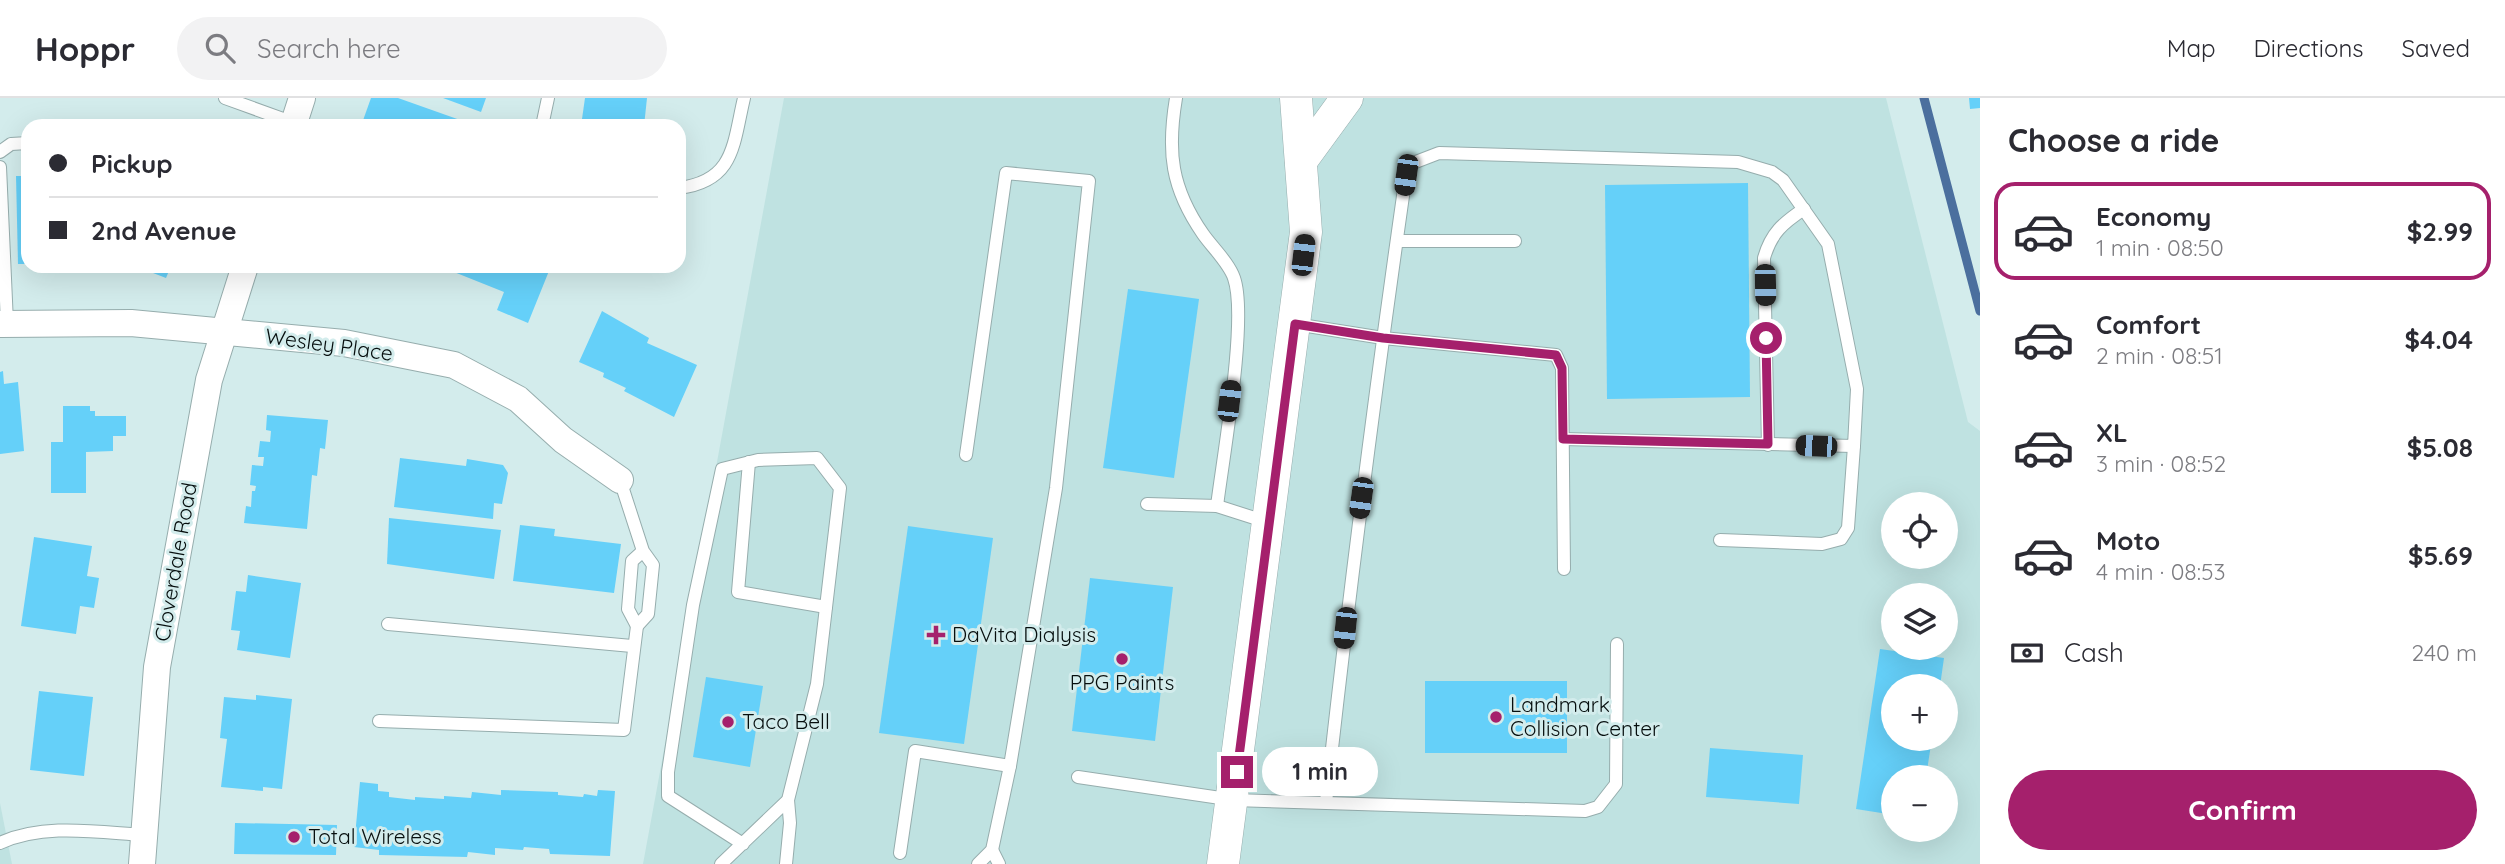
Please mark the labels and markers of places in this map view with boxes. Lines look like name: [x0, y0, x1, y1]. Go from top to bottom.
place label: DaVita Dialysis: [952, 621, 1096, 647]
marker: DaVita Dialysis: [926, 625, 946, 645]
marker: PPG Paints: [1114, 651, 1130, 667]
place label: PPG Paints: [1070, 669, 1174, 695]
place label: Landmark Collision Center: [1510, 691, 1660, 741]
place label: Taco Bell: [742, 708, 830, 734]
marker: Landmark Collision Center: [1488, 709, 1504, 725]
marker: Taco Bell: [720, 714, 736, 730]
place label: Total Wireless: [308, 823, 442, 849]
marker: Total Wireless: [286, 829, 302, 845]

